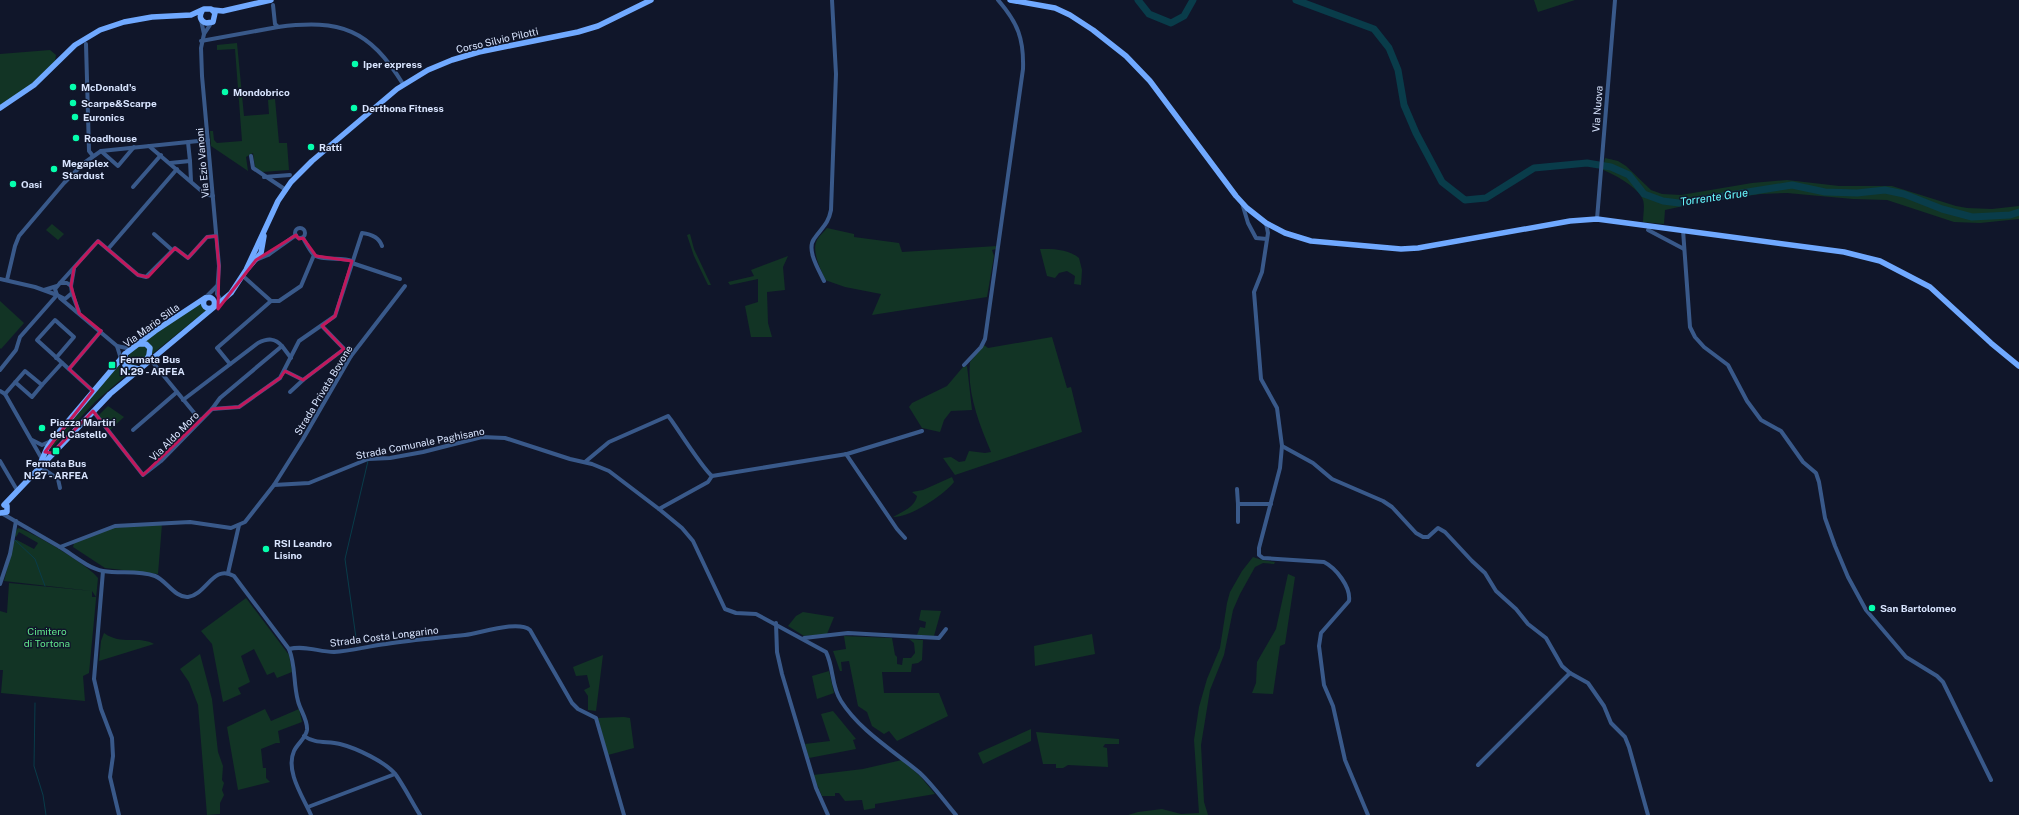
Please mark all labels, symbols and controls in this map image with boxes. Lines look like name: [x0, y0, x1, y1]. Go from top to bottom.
street label: Corso Silvio Pilotti: [455, 25, 539, 55]
place label: Iper express: [363, 58, 422, 70]
marker: Iper express: [350, 59, 360, 69]
place label: McDonald's: [81, 81, 136, 93]
marker: McDonald's: [68, 82, 78, 92]
street label: Via Nuova: [1589, 85, 1605, 133]
place label: Mondobrico: [233, 86, 290, 98]
marker: Mondobrico: [220, 87, 230, 97]
place label: Scarpe&Scarpe: [81, 97, 157, 109]
marker: Scarpe&Scarpe: [68, 98, 78, 108]
place label: Derthona Fitness: [362, 102, 444, 114]
marker: Derthona Fitness: [349, 103, 359, 113]
place label: Euronics: [83, 111, 124, 123]
marker: Euronics: [70, 112, 80, 122]
street label: Via Ezio Vanoni: [193, 128, 211, 198]
place label: Roadhouse: [84, 132, 137, 144]
marker: Roadhouse: [71, 133, 81, 143]
place label: Ratti: [319, 141, 342, 153]
marker: Ratti: [306, 142, 316, 152]
place label: Megaplex Stardust: [62, 157, 109, 181]
marker: Megaplex Stardust: [49, 164, 59, 174]
place label: Oasi: [21, 178, 42, 190]
marker: Oasi: [8, 179, 18, 189]
water label: Torrente Grue: [1679, 186, 1749, 208]
street label: Via Mario Silla: [121, 301, 181, 349]
street label: Strada Privata Bovone: [291, 343, 355, 437]
place label: Fermata Bus N.29 - ARFEA: [120, 353, 185, 377]
marker: Fermata Bus N.29 - ARFEA: [107, 360, 117, 370]
street label: Via Aldo Moro: [147, 409, 201, 463]
place label: Piazza Martiri del Castello: [50, 416, 116, 440]
marker: Piazza Martiri del Castello: [37, 423, 47, 433]
street label: Strada Comunale Paghisano: [355, 425, 486, 461]
marker: Fermata Bus N.27 - ARFEA: [51, 446, 61, 456]
place label: Fermata Bus N.27 - ARFEA: [24, 457, 88, 481]
place label: RSI Leandro Lisino: [274, 537, 332, 561]
marker: RSI Leandro Lisino: [261, 544, 271, 554]
place label: San Bartolomeo: [1880, 602, 1957, 614]
marker: San Bartolomeo: [1867, 603, 1877, 613]
street label: Strada Costa Longarino: [329, 623, 439, 649]
park label: Cimitero di Tortona: [24, 625, 70, 649]

